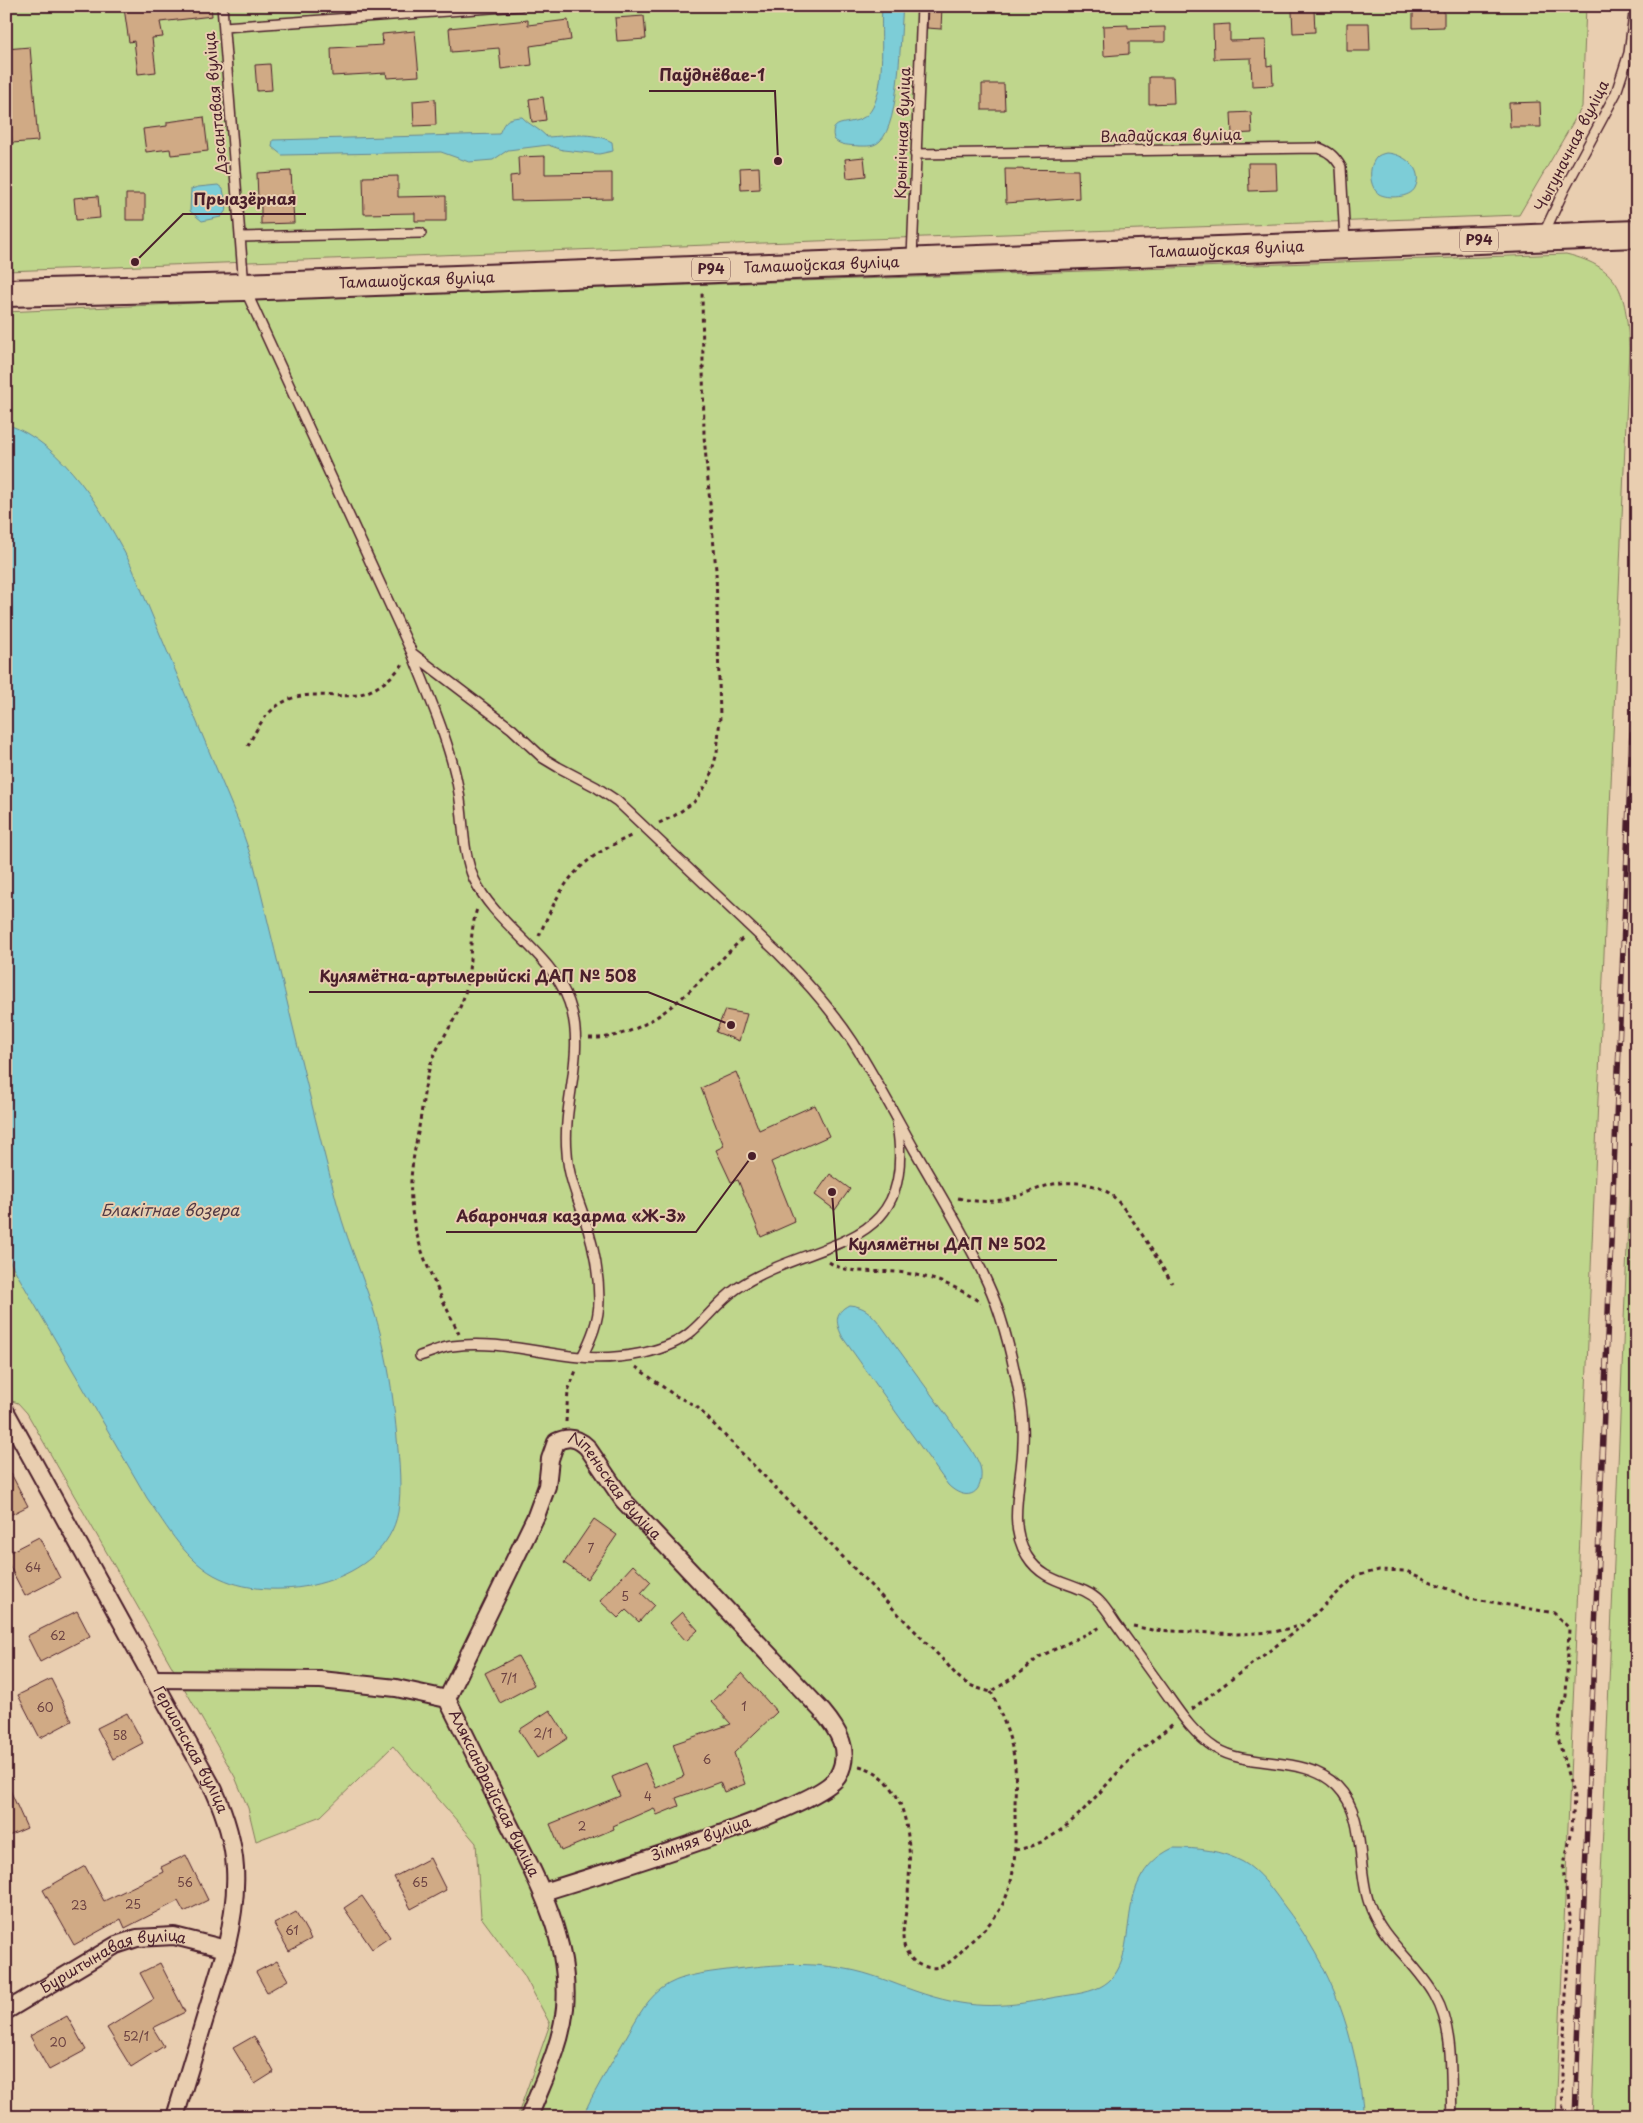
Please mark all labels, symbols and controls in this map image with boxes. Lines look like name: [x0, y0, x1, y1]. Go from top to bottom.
street label: Дэсантавая вуліца: [197, 30, 232, 176]
callout: Паўднёвае-1: [649, 60, 775, 91]
text: Паўднёвае-1: [659, 62, 765, 86]
street label: Крынічная вуліца: [888, 66, 915, 199]
street label: Чыгуначная вуліца: [1527, 75, 1614, 215]
street label: Владаўская вуліца: [1100, 122, 1243, 147]
callout: Прыазёрная: [183, 183, 306, 214]
text: Прыазёрная: [193, 186, 297, 210]
road number: Р94: [1460, 228, 1498, 252]
street label: Тамашоўская вуліца: [1148, 234, 1305, 263]
street label: Тамашоўская вуліца: [743, 249, 901, 278]
road number: Р94: [692, 258, 730, 280]
street label: Тамашоўская вуліца: [338, 264, 496, 293]
callout: Кулямётна-артылерыйскі ДАП № 508: [309, 961, 648, 992]
text: Кулямётна-артылерыйскі ДАП № 508: [319, 963, 637, 987]
water label: Блакітнае возера: [101, 1197, 240, 1221]
callout: Абарончая казарма «Ж-З»: [446, 1201, 696, 1232]
text: Абарончая казарма «Ж-З»: [455, 1203, 686, 1227]
callout: Кулямётны ДАП № 502: [837, 1229, 1057, 1260]
text: Кулямётны ДАП № 502: [848, 1231, 1046, 1255]
street label: Ліпеньская вуліца: [566, 1425, 668, 1545]
house number: 7: [588, 1539, 595, 1557]
house number: 64: [25, 1558, 41, 1576]
house number: 5: [621, 1587, 629, 1605]
house number: 62: [50, 1626, 66, 1644]
house number: 7/1: [501, 1669, 517, 1687]
street label: Гершонская вуліца: [149, 1681, 236, 1817]
house number: 1: [741, 1697, 747, 1715]
house number: 60: [36, 1698, 54, 1716]
street label: Аляксандраўская вуліца: [444, 1705, 547, 1881]
house number: 2/1: [534, 1724, 552, 1742]
house number: 58: [112, 1726, 128, 1744]
house number: 6: [703, 1750, 711, 1768]
house number: 4: [644, 1787, 652, 1805]
street label: Зімняя вуліца: [648, 1809, 754, 1866]
house number: 2: [578, 1817, 586, 1835]
house number: 56: [177, 1873, 193, 1891]
house number: 65: [412, 1873, 428, 1891]
house number: 25: [125, 1895, 141, 1913]
house number: 23: [71, 1896, 87, 1914]
house number: 61: [285, 1921, 299, 1939]
street label: Бурштынавая вуліца: [35, 1923, 190, 1998]
house number: 52/1: [123, 2027, 149, 2045]
house number: 20: [49, 2033, 67, 2051]

